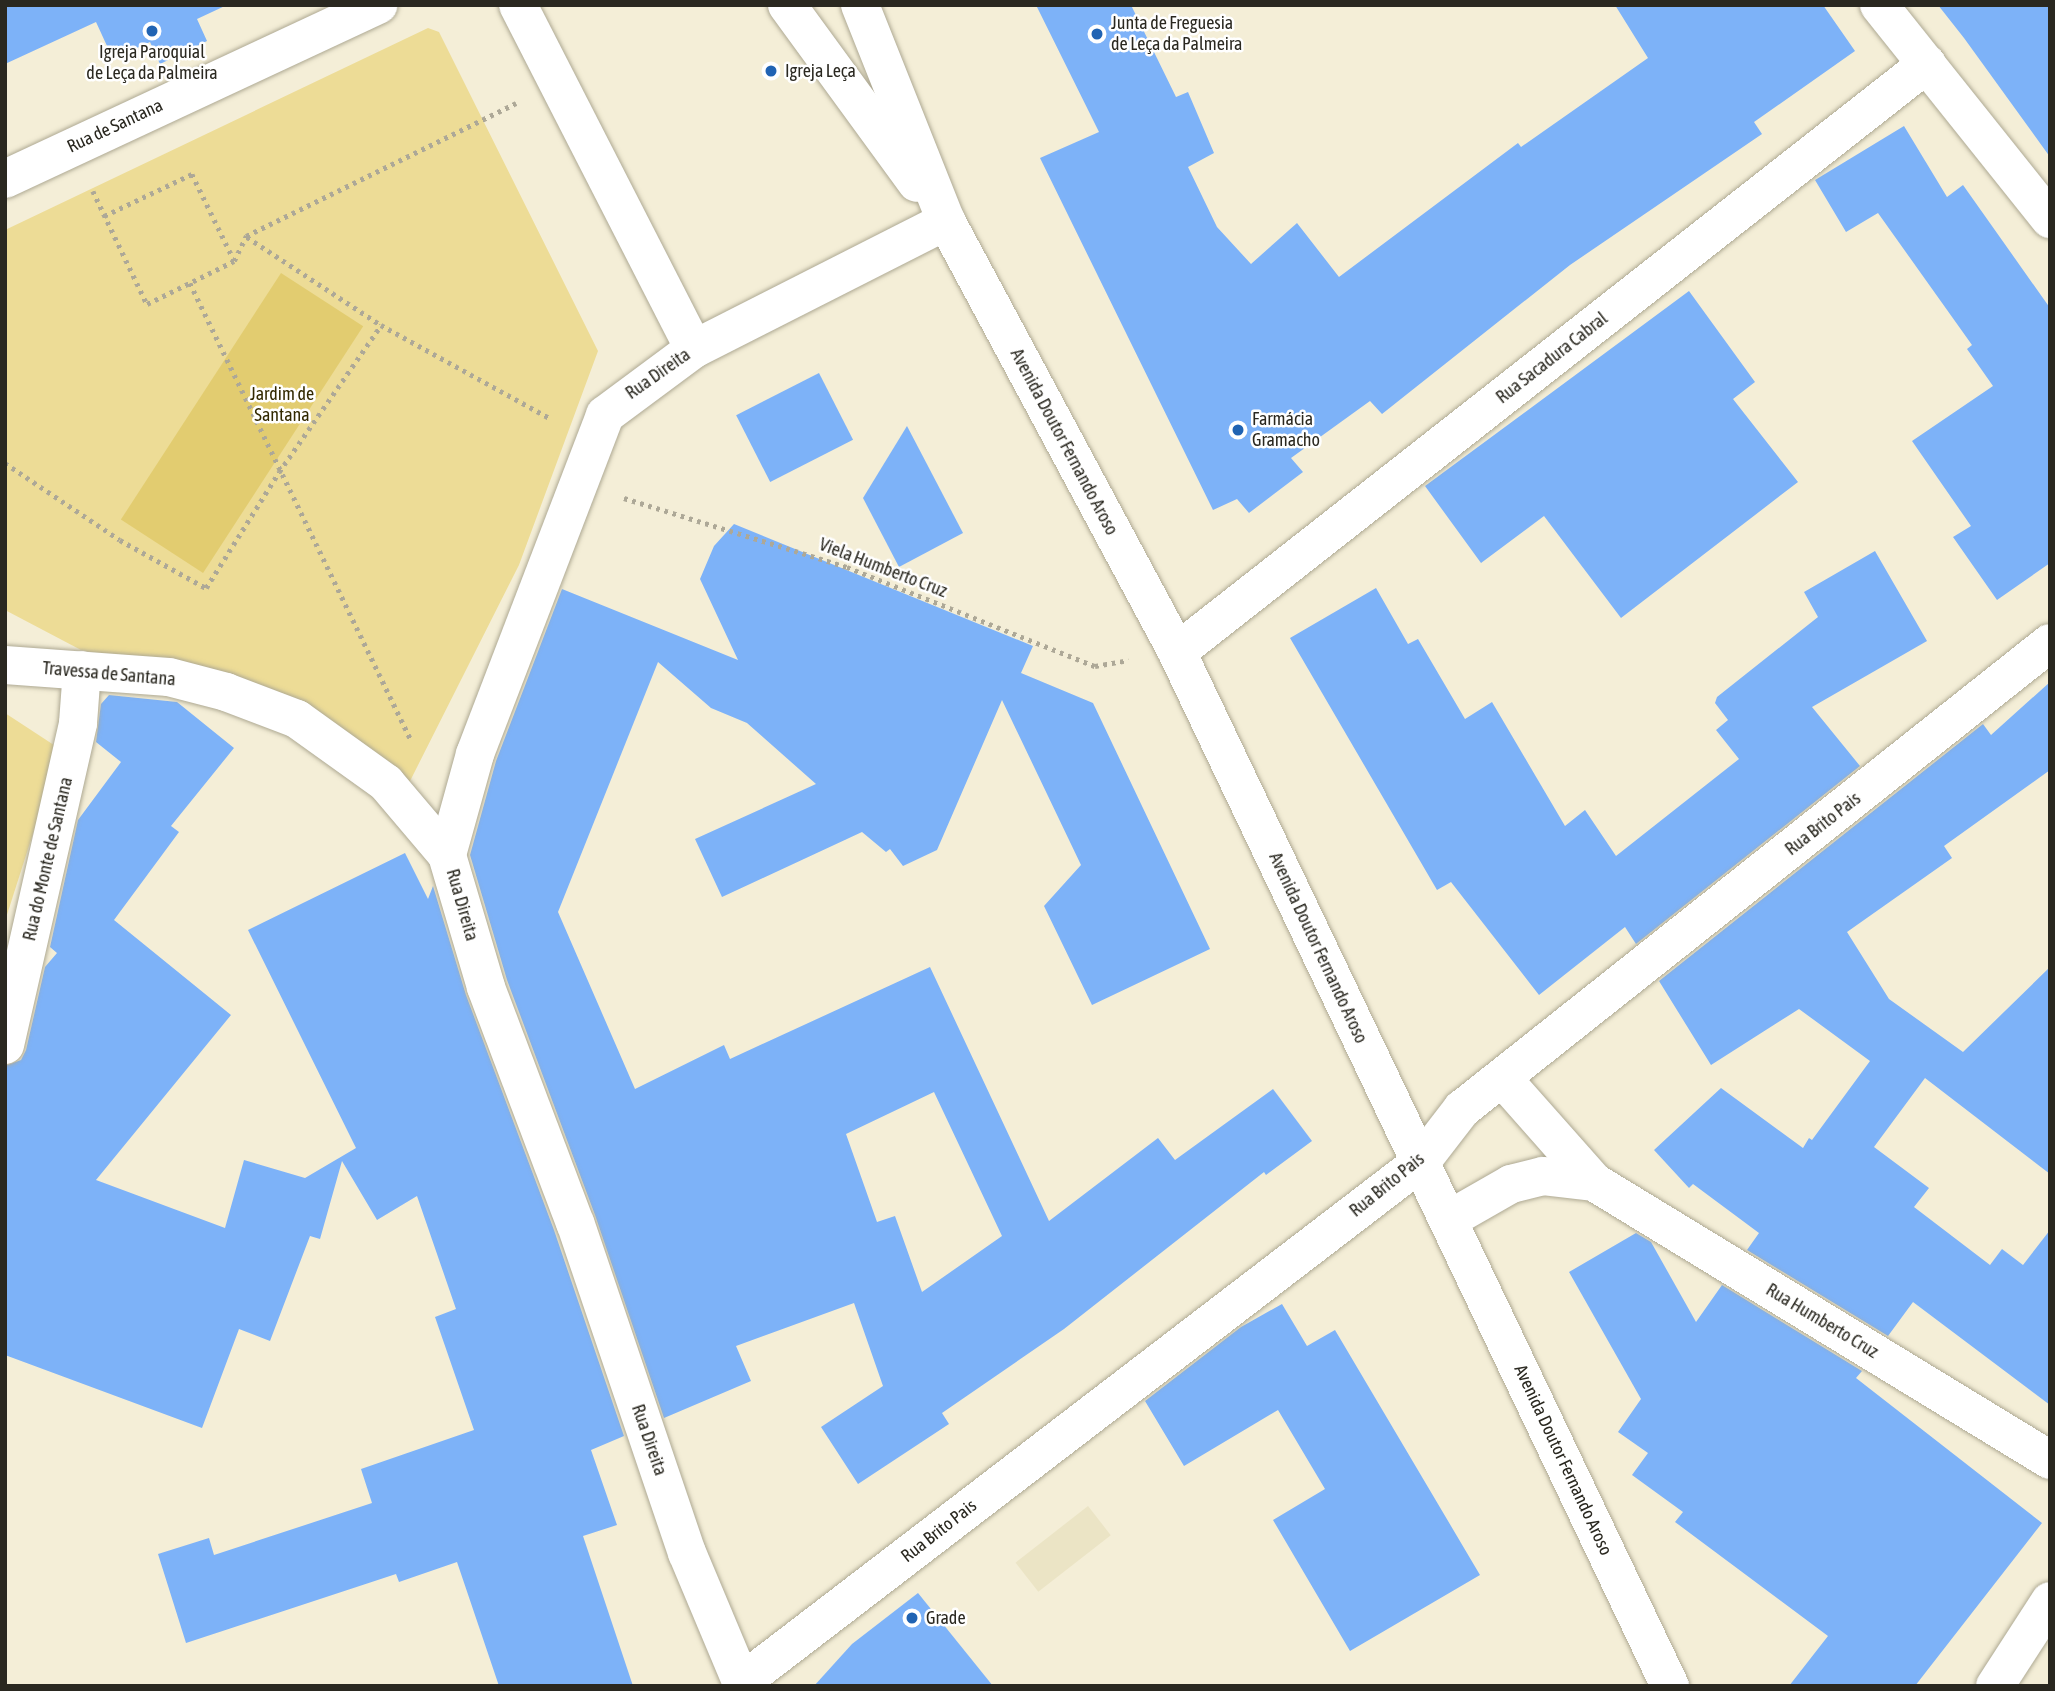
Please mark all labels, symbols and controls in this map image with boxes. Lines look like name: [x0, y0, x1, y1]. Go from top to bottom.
place label: Junta de Freguesia de Leça da Palmeira: [1111, 13, 1242, 56]
marker: Igreja Paroquial de Leça da Palmeira: [144, 23, 160, 39]
marker: Junta de Freguesia de Leça da Palmeira: [1089, 26, 1105, 42]
place label: Igreja Paroquial de Leça da Palmeira: [86, 42, 218, 84]
place label: Igreja Leça: [785, 60, 856, 82]
marker: Igreja Leça: [763, 63, 779, 79]
street label: Rua de Santana: [64, 94, 166, 158]
street label: Rua Sacadura Cabral: [1492, 308, 1612, 408]
street label: Rua Direita: [622, 344, 694, 404]
street label: Avenida Doutor Fernando Aroso: [1006, 345, 1122, 539]
park label: Jardim de Santana: [250, 384, 314, 426]
place label: Farmácia Gramacho: [1252, 409, 1320, 452]
marker: Farmácia Gramacho: [1230, 422, 1246, 438]
street label: Viela Humberto Cruz: [816, 534, 950, 602]
street label: Travessa de Santana: [42, 657, 176, 691]
street label: Rua do Monte de Santana: [19, 775, 77, 943]
street label: Rua Brito Pais: [1781, 788, 1865, 860]
street label: Avenida Doutor Fernando Aroso: [1264, 849, 1372, 1047]
street label: Rua Direita: [441, 866, 483, 944]
street label: Rua Brito Pais: [1345, 1148, 1429, 1222]
street label: Rua Humberto Cruz: [1762, 1279, 1882, 1363]
street label: Avenida Doutor Fernando Aroso: [1509, 1361, 1617, 1559]
street label: Rua Direita: [627, 1402, 671, 1478]
street label: Rua Brito Pais: [897, 1495, 981, 1567]
place label: Grade: [926, 1607, 966, 1629]
marker: Grade: [904, 1610, 920, 1626]

